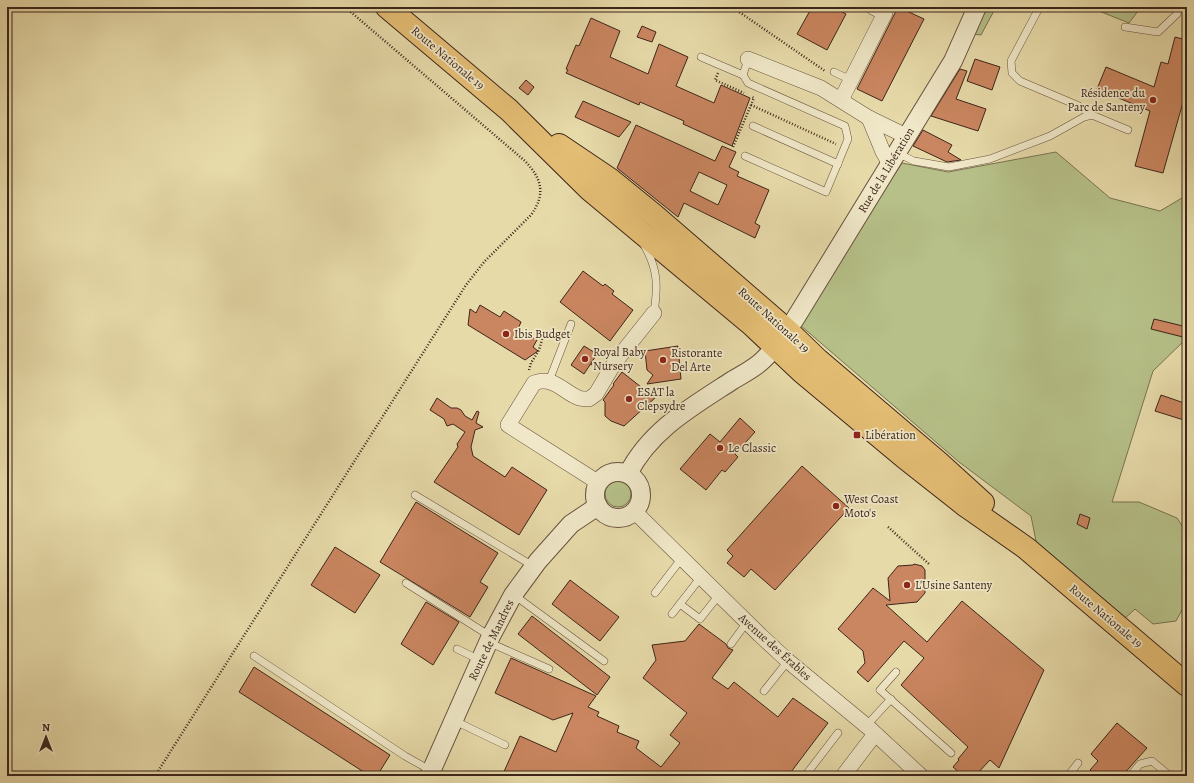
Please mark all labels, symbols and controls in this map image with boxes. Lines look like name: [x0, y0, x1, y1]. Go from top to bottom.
street label: Route Nationale 19: [408, 23, 488, 93]
place label: Résidence du Parc de Santeny: [1068, 85, 1146, 115]
marker: Résidence du Parc de Santeny: [1148, 95, 1158, 105]
street label: Rue de la Libération: [854, 124, 918, 216]
street label: Route Nationale 19: [735, 284, 813, 356]
place label: Ibis Budget: [514, 326, 571, 342]
marker: Ibis Budget: [501, 329, 511, 339]
place label: Royal Baby Nursery: [593, 344, 646, 374]
place label: Ristorante Del Arte: [671, 345, 722, 375]
marker: Royal Baby Nursery: [580, 354, 590, 364]
marker: Ristorante Del Arte: [658, 355, 668, 365]
place label: ESAT la Clepsydre: [637, 384, 685, 414]
marker: ESAT la Clepsydre: [624, 394, 634, 404]
place label: Libération: [865, 427, 916, 443]
marker: Libération: [852, 430, 862, 440]
place label: Le Classic: [728, 440, 776, 456]
marker: Le Classic: [715, 443, 725, 453]
place label: West Coast Moto's: [843, 491, 898, 521]
marker: West Coast Moto's: [831, 501, 841, 511]
place label: L'Usine Santeny: [915, 577, 993, 593]
marker: L'Usine Santeny: [902, 580, 912, 590]
street label: Route Nationale 19: [1066, 581, 1146, 651]
street label: Route de Mandres: [464, 596, 518, 683]
street label: Avenue des Érables: [734, 609, 815, 684]
north arrow: [26, 717, 66, 757]
text: N: [42, 720, 50, 735]

